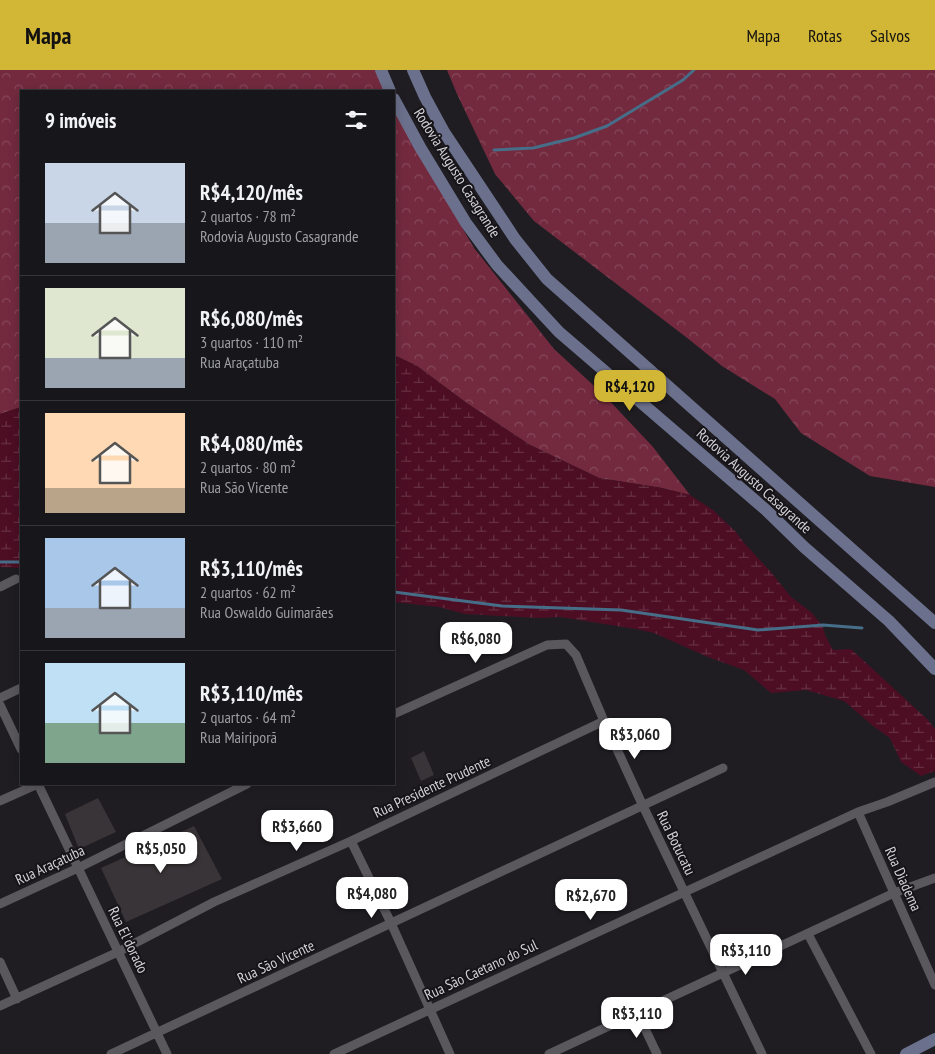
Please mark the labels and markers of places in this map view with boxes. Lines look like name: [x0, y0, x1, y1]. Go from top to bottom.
pin: R$4,120: [584, 370, 676, 412]
pin: R$6,080: [430, 622, 522, 664]
pin: R$3,060: [589, 718, 681, 760]
pin: R$3,660: [251, 810, 343, 852]
pin: R$5,050: [115, 832, 207, 874]
pin: R$4,080: [326, 876, 418, 919]
pin: R$2,670: [545, 878, 637, 921]
pin: R$3,110: [700, 934, 792, 976]
pin: R$3,110: [591, 996, 683, 1039]

